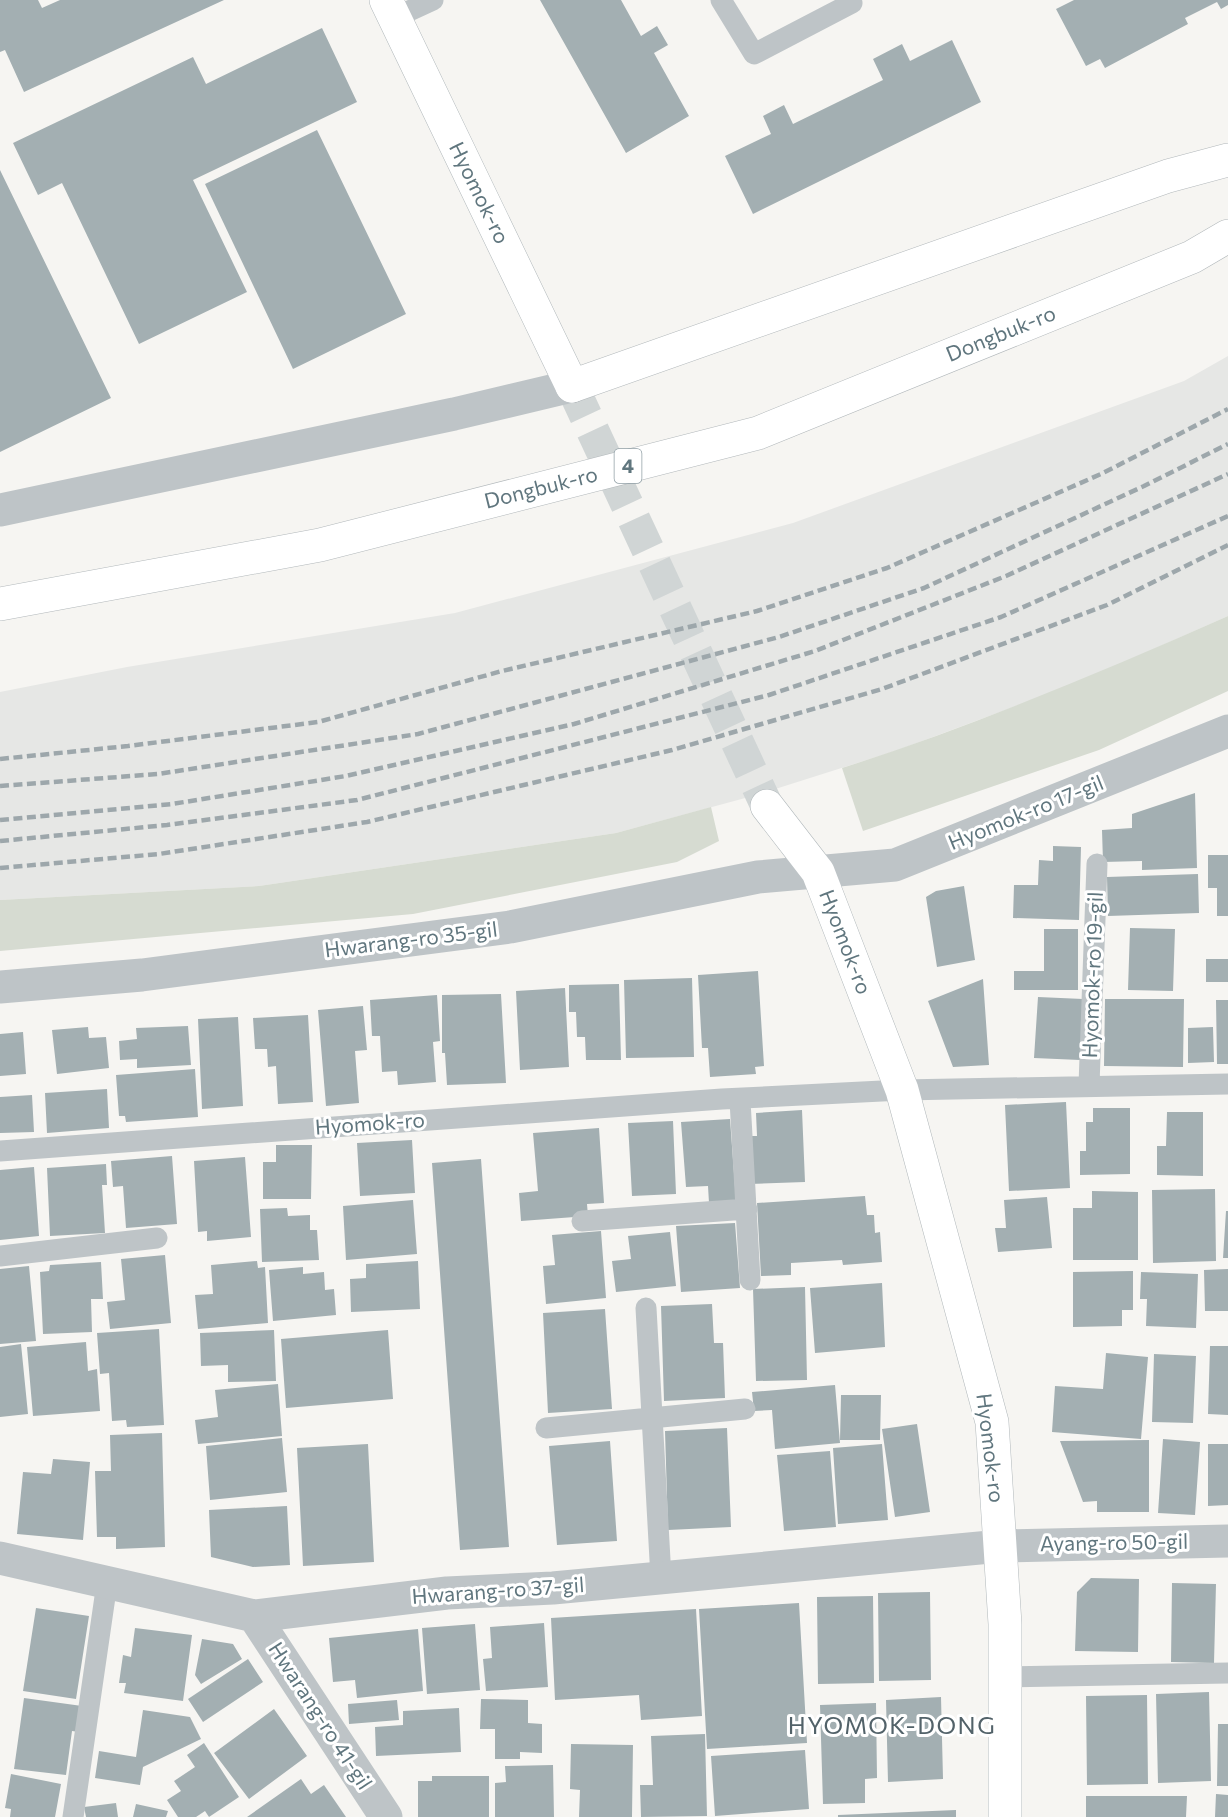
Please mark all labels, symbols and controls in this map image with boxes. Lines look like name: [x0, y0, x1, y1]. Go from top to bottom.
street label: Hyomok-ro: [445, 137, 516, 247]
street label: Dongbuk-ro: [942, 299, 1059, 366]
road number: 4: [614, 449, 642, 483]
street label: Dongbuk-ro: [481, 460, 600, 513]
street label: Hyomok-ro 17-gil: [944, 769, 1107, 854]
street label: Hyomok-ro: [815, 886, 878, 997]
street label: Hyomok-ro 19-gil: [1076, 891, 1107, 1059]
street label: Hwarang-ro 35-gil: [323, 916, 499, 962]
street label: Hyomok-ro: [314, 1106, 426, 1139]
street label: Hyomok-ro: [972, 1392, 1011, 1504]
street label: Ayang-ro 50-gil: [1040, 1528, 1188, 1555]
street label: Hwarang-ro 37-gil: [411, 1571, 585, 1608]
street label: Hwarang-ro 41-gil: [264, 1637, 378, 1794]
district label: HYOMOK-DONG: [788, 1710, 996, 1739]

